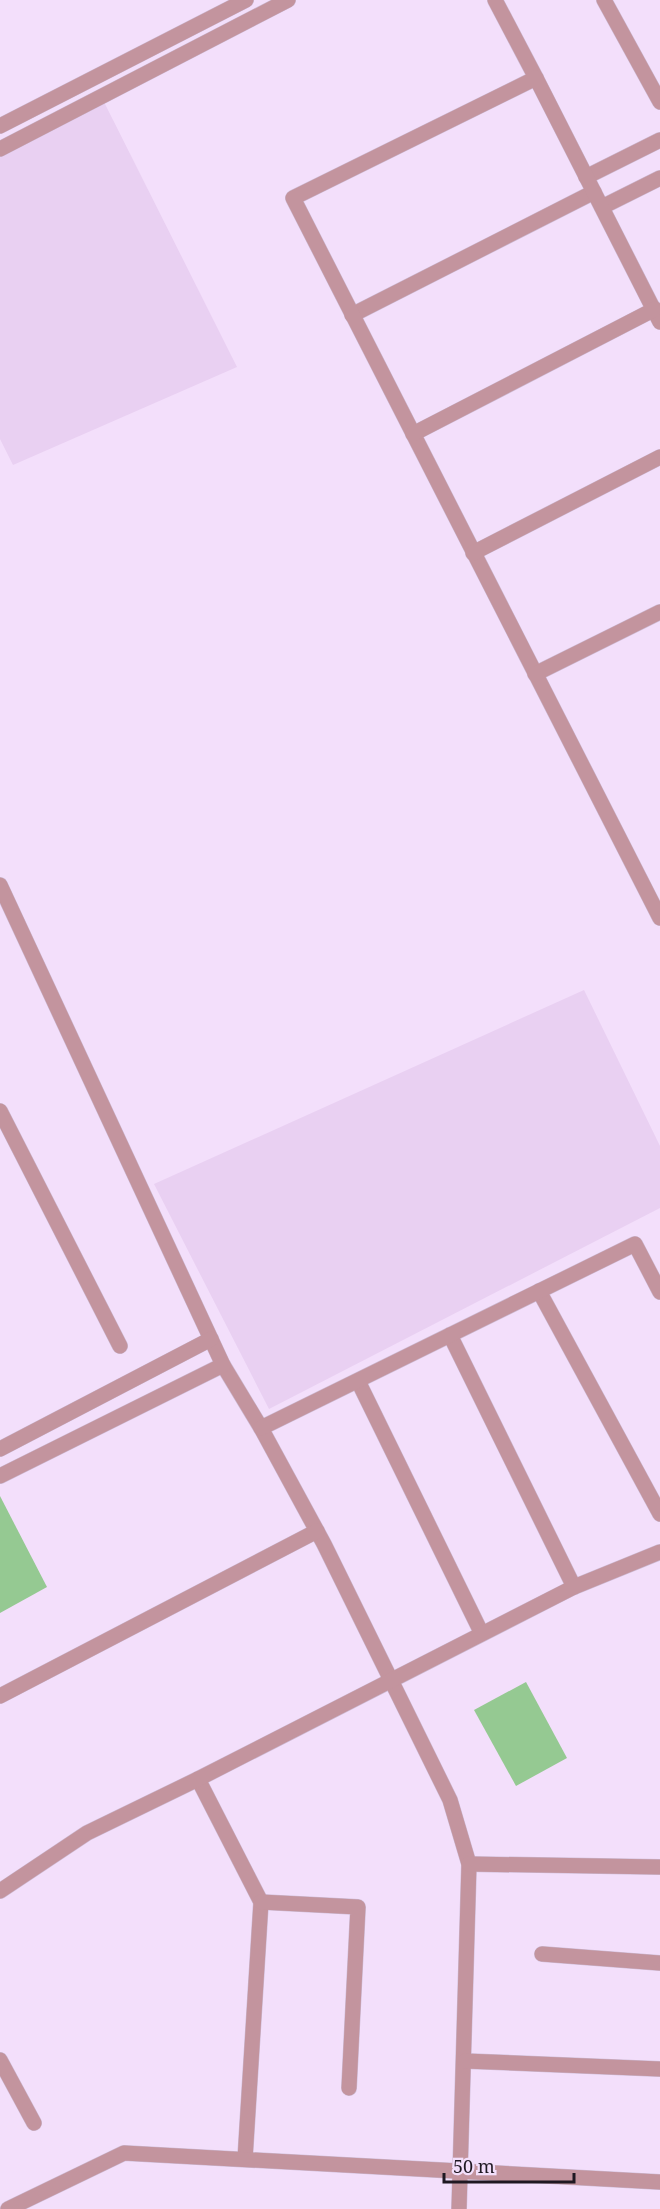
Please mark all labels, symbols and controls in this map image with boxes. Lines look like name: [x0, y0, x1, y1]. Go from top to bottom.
scale bar: [444, 2146, 574, 2184]
text: 50 m: [453, 2154, 495, 2178]

